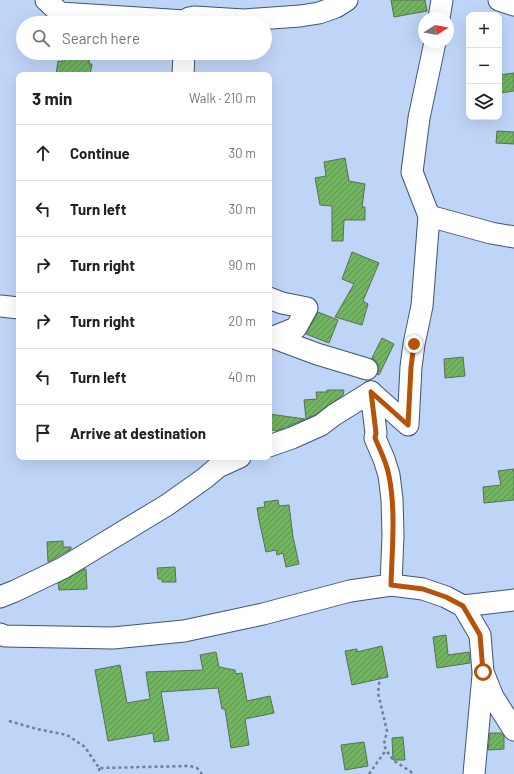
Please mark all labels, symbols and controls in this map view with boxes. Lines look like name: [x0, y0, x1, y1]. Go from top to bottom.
north arrow: [418, 12, 454, 48]
map controls: [466, 12, 502, 120]
button: +: [466, 12, 502, 48]
search box: [16, 16, 272, 60]
icon: search: [30, 27, 52, 49]
text: Search here: [62, 29, 140, 47]
button: −: [466, 48, 502, 84]
button: layers: [466, 84, 502, 120]
text: 3 min: [32, 88, 72, 108]
text: Walk · 210 m: [189, 90, 256, 106]
icon: ahead: [32, 142, 54, 164]
text: Continue: [70, 144, 130, 162]
text: 30 m: [229, 145, 256, 161]
icon: left: [32, 198, 54, 220]
text: Turn left: [70, 200, 126, 218]
text: 30 m: [229, 201, 256, 217]
icon: right: [32, 254, 54, 276]
text: Turn right: [70, 256, 135, 274]
text: 90 m: [229, 257, 256, 273]
icon: right: [32, 310, 54, 332]
text: Turn right: [70, 312, 135, 330]
text: 20 m: [228, 313, 256, 329]
route end: [405, 335, 423, 353]
icon: left: [32, 366, 54, 388]
text: Turn left: [70, 368, 126, 386]
text: 40 m: [228, 369, 256, 385]
icon: arrive: [32, 422, 54, 444]
text: Arrive at destination: [70, 424, 206, 442]
route start: [474, 663, 492, 681]

